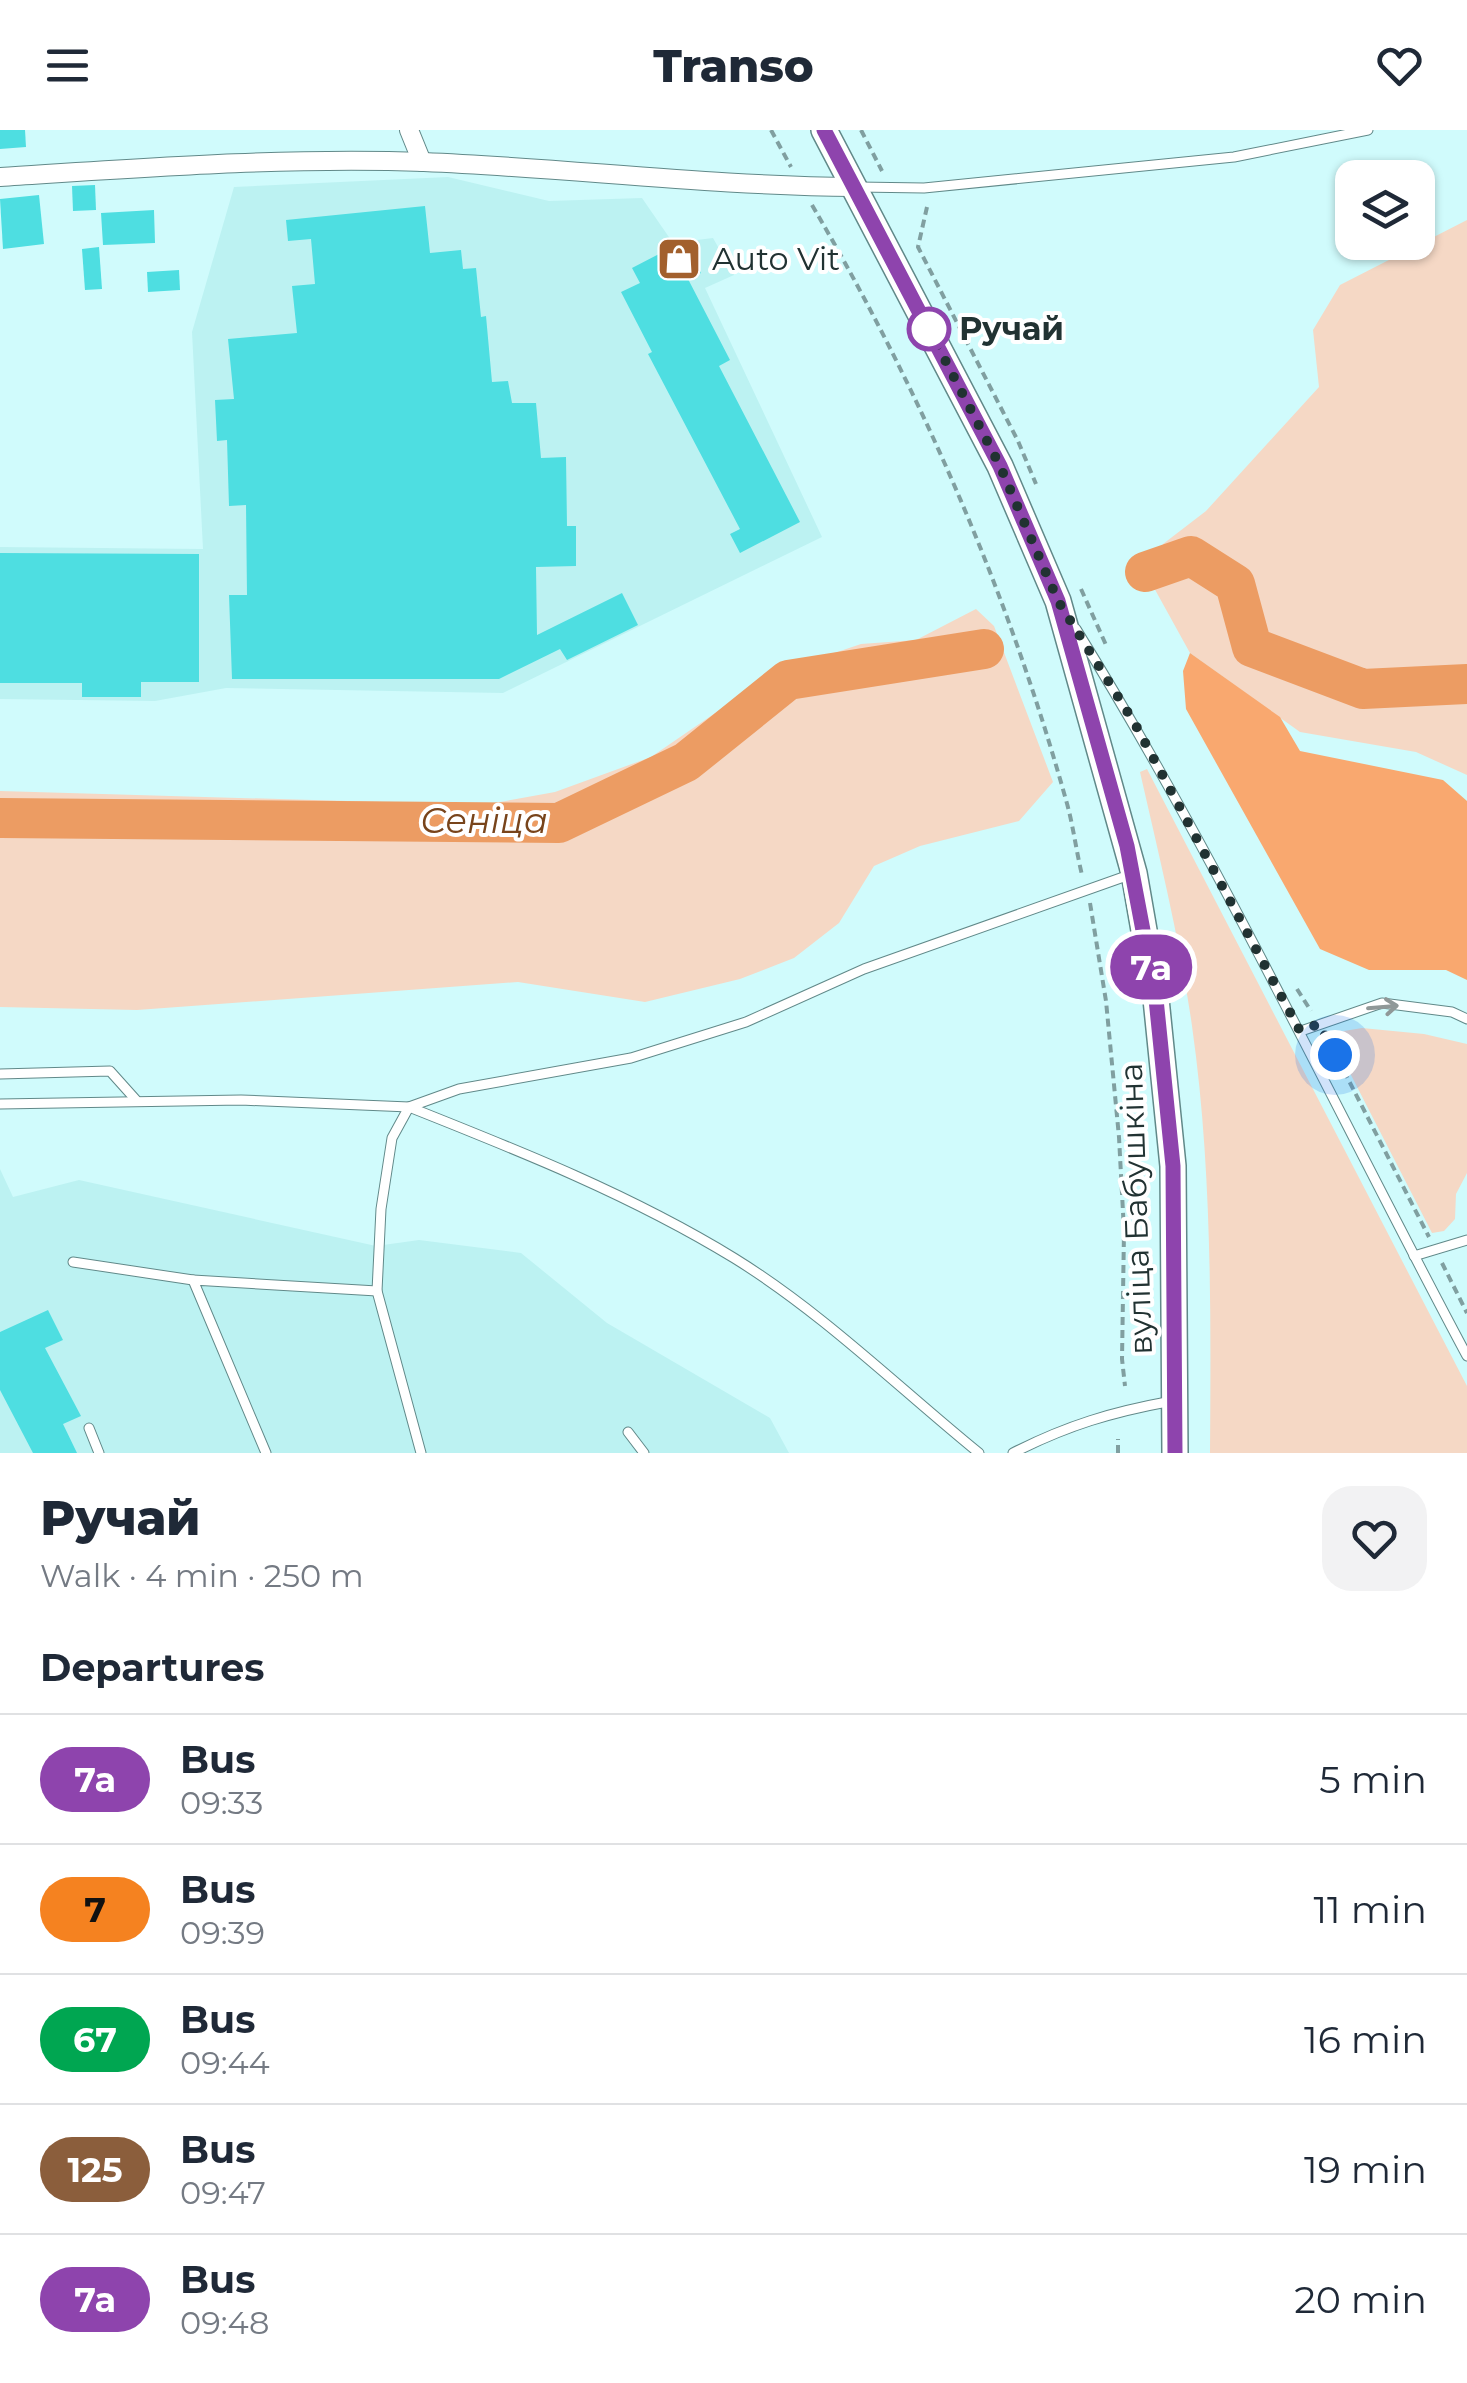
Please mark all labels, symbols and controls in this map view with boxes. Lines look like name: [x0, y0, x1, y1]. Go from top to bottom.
icon: menu: [40, 38, 95, 93]
text: Transo: [653, 38, 814, 93]
icon: heart: [1372, 38, 1427, 93]
map controls: [1335, 160, 1435, 260]
button: layers: [1335, 160, 1435, 260]
shop icon: Auto Vit: [656, 236, 702, 282]
place label: Auto Vit: [712, 239, 840, 278]
marker: Ручай: [908, 308, 950, 350]
place label: Ручай: [959, 309, 1064, 348]
water label: Сеніца: [420, 799, 548, 842]
line badge: 7а: [1106, 934, 1196, 1000]
text: 7а: [1130, 946, 1172, 989]
one-way arrow: [1366, 998, 1399, 1017]
your location: [1310, 1030, 1360, 1080]
street label: вуліца Бабушкіна: [1111, 1062, 1160, 1356]
button: heart: [1322, 1486, 1427, 1591]
text: Ручай: [40, 1489, 201, 1547]
text: Walk · 4 min · 250 m: [40, 1556, 364, 1595]
text: Departures: [40, 1644, 264, 1691]
text: Bus: [180, 1736, 255, 1783]
text: 5 min: [1319, 1756, 1427, 1803]
text: 7а: [74, 1758, 116, 1801]
text: 09:33: [180, 1783, 263, 1822]
text: Bus: [180, 1866, 255, 1913]
text: 11 min: [1313, 1886, 1427, 1933]
text: 7: [84, 1888, 106, 1931]
text: 09:39: [180, 1913, 265, 1952]
text: Bus: [180, 1996, 255, 2043]
text: 16 min: [1304, 2016, 1427, 2063]
text: 67: [73, 2018, 117, 2061]
text: 09:44: [180, 2043, 270, 2082]
text: Bus: [180, 2126, 255, 2173]
text: 19 min: [1304, 2146, 1427, 2193]
text: 125: [67, 2148, 123, 2191]
text: 09:47: [180, 2173, 266, 2212]
text: Bus: [180, 2256, 255, 2303]
text: 20 min: [1294, 2276, 1427, 2323]
text: 7а: [74, 2278, 116, 2321]
text: 09:48: [180, 2303, 269, 2342]

